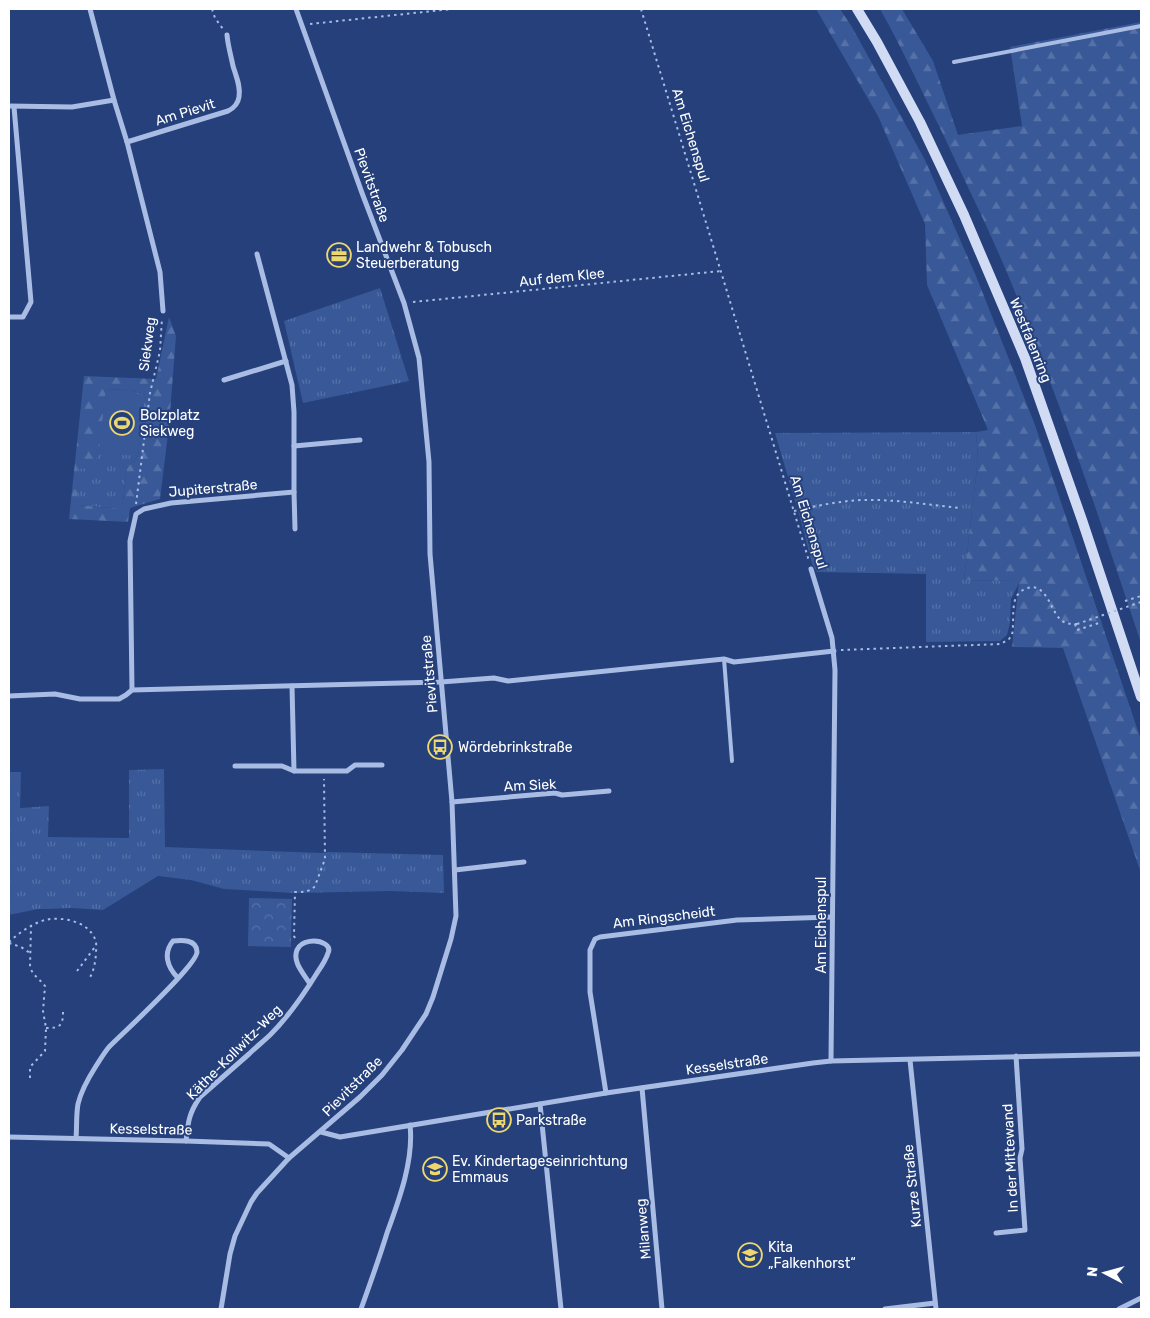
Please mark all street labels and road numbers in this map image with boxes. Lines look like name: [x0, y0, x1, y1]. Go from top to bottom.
street label: Am Eichenspul: [668, 86, 713, 184]
street label: Am Pievit: [153, 95, 218, 130]
street label: Pievitstraße: [350, 146, 393, 225]
street label: Auf dem Klee: [519, 265, 606, 290]
street label: Westfalenring: [1006, 295, 1055, 385]
street label: Siekweg: [135, 316, 160, 372]
street label: Am Eichenspul: [786, 473, 831, 571]
street label: Jupiterstraße: [168, 476, 258, 501]
street label: Pievitstraße: [418, 634, 441, 714]
street label: Am Siek: [503, 776, 557, 795]
street label: Am Eichenspul: [813, 876, 830, 974]
street label: Am Ringscheidt: [612, 903, 717, 932]
street label: Käthe-Kollwitz-Weg: [183, 1001, 286, 1104]
street label: Kesselstraße: [685, 1050, 769, 1079]
street label: Pievitstraße: [319, 1053, 386, 1120]
street label: In der Mittewand: [999, 1103, 1022, 1213]
street label: Kesselstraße: [109, 1120, 193, 1139]
street label: Kurze Straße: [900, 1143, 925, 1228]
street label: Milanweg: [632, 1198, 655, 1260]

